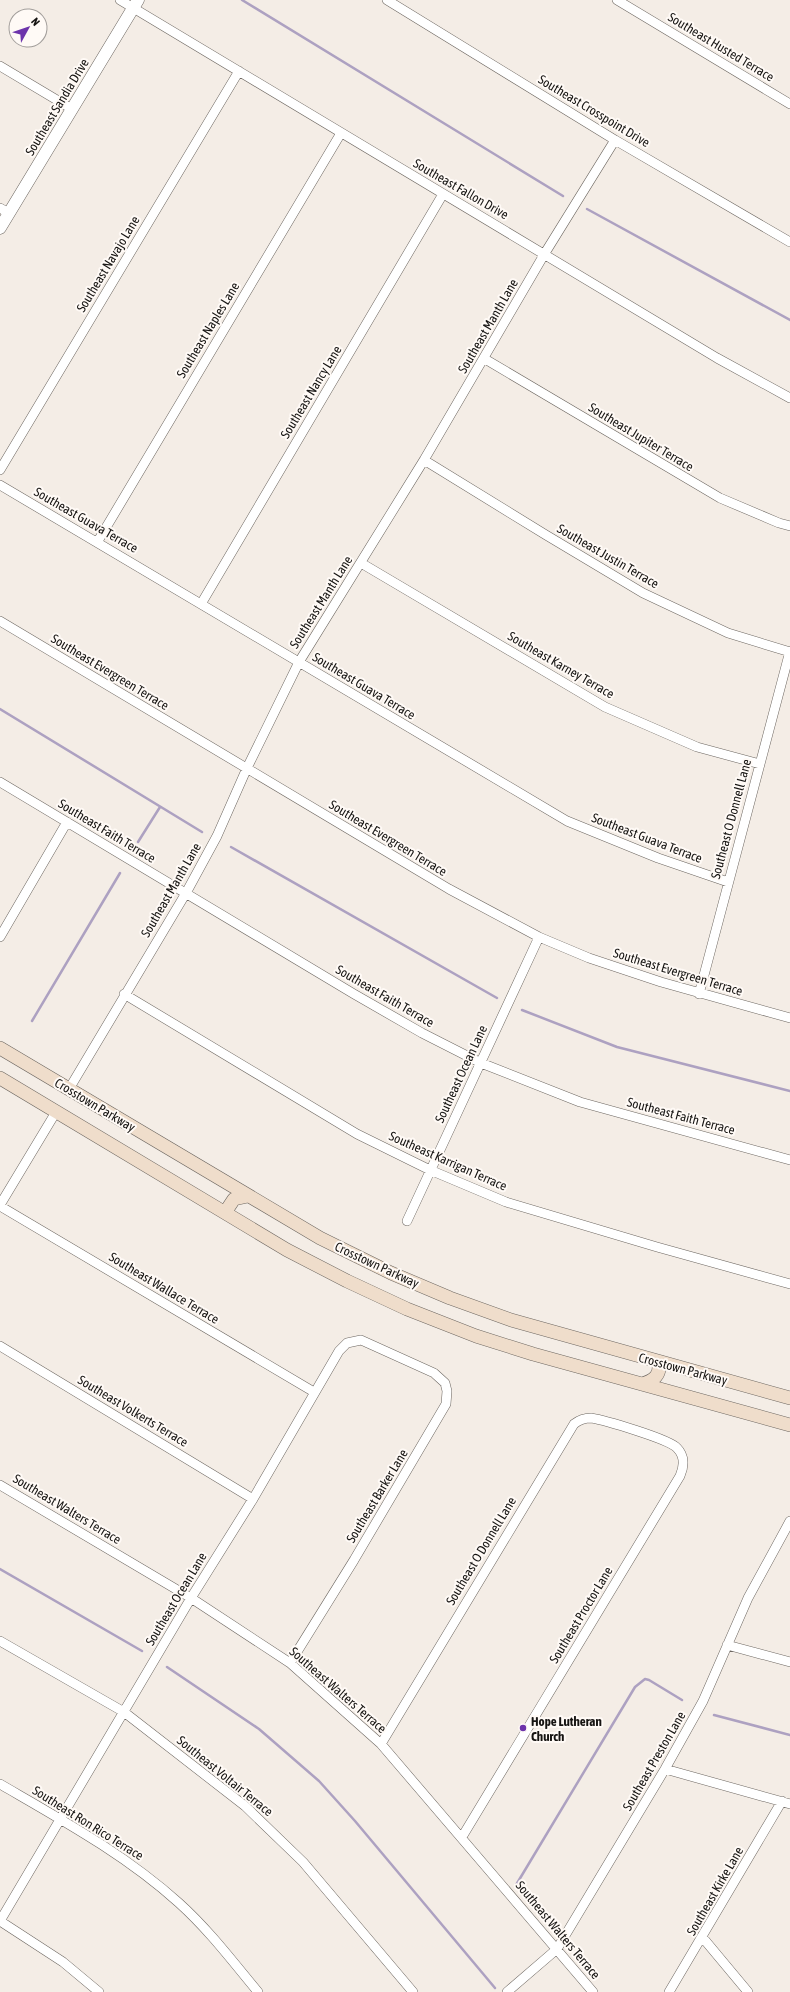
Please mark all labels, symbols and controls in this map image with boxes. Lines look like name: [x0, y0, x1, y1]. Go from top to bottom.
north arrow: [8, 8, 48, 48]
street label: Southeast Husted Terrace: [665, 9, 777, 85]
text: N: [29, 15, 42, 28]
street label: Southeast Sandia Drive: [22, 56, 92, 158]
street label: Southeast Crosspoint Drive: [536, 72, 652, 150]
street label: Southeast Fallon Drive: [411, 156, 511, 222]
street label: Southeast Navajo Lane: [73, 213, 143, 315]
street label: Southeast Manth Lane: [455, 276, 521, 376]
street label: Southeast Naples Lane: [174, 279, 242, 380]
street label: Southeast Nancy Lane: [277, 343, 345, 441]
street label: Southeast Jupiter Terrace: [586, 400, 696, 474]
street label: Southeast Guava Terrace: [31, 484, 141, 556]
street label: Southeast Justin Terrace: [555, 521, 662, 591]
street label: Southeast Manth Lane: [287, 553, 356, 651]
street label: Southeast Karney Terrace: [505, 628, 617, 702]
street label: Southeast Evergreen Terrace: [49, 631, 172, 713]
street label: Southeast Guava Terrace: [310, 649, 418, 723]
street label: Southeast O Donnell Lane: [708, 757, 754, 880]
street label: Southeast Faith Terrace: [56, 796, 158, 866]
street label: Southeast Evergreen Terrace: [327, 797, 450, 879]
street label: Southeast Guava Terrace: [590, 810, 704, 866]
street label: Southeast Manth Lane: [138, 840, 204, 940]
street label: Southeast Evergreen Terrace: [612, 945, 745, 999]
street label: Southeast Faith Terrace: [333, 962, 437, 1030]
street label: Southeast Ocean Lane: [432, 1023, 490, 1125]
street label: Crosstown Parkway: [52, 1075, 138, 1135]
street label: Southeast Faith Terrace: [626, 1094, 737, 1138]
street label: Southeast Karrigan Terrace: [387, 1128, 509, 1194]
street label: Crosstown Parkway: [333, 1239, 422, 1291]
street label: Southeast Wallace Terrace: [106, 1249, 222, 1327]
street label: Crosstown Parkway: [637, 1350, 730, 1388]
street label: Southeast Volkerts Terrace: [75, 1372, 191, 1450]
street label: Southeast Barker Lane: [343, 1447, 411, 1545]
street label: Southeast Walters Terrace: [10, 1471, 124, 1547]
street label: Southeast O Donnell Lane: [443, 1494, 519, 1608]
street label: Southeast Ocean Lane: [142, 1550, 210, 1648]
street label: Southeast Proctor Lane: [546, 1564, 616, 1666]
street label: Southeast Walters Terrace: [287, 1644, 389, 1736]
street label: Southeast Preston Lane: [620, 1709, 688, 1813]
place label: Hope Lutheran Church: [531, 1714, 602, 1744]
marker: Hope Lutheran Church: [518, 1723, 528, 1733]
street label: Southeast Voltair Terrace: [174, 1733, 276, 1819]
street label: Southeast Ron Rico Terrace: [30, 1783, 146, 1863]
street label: Southeast Kirke Lane: [684, 1844, 746, 1938]
street label: Southeast Walters Terrace: [513, 1878, 603, 1982]

